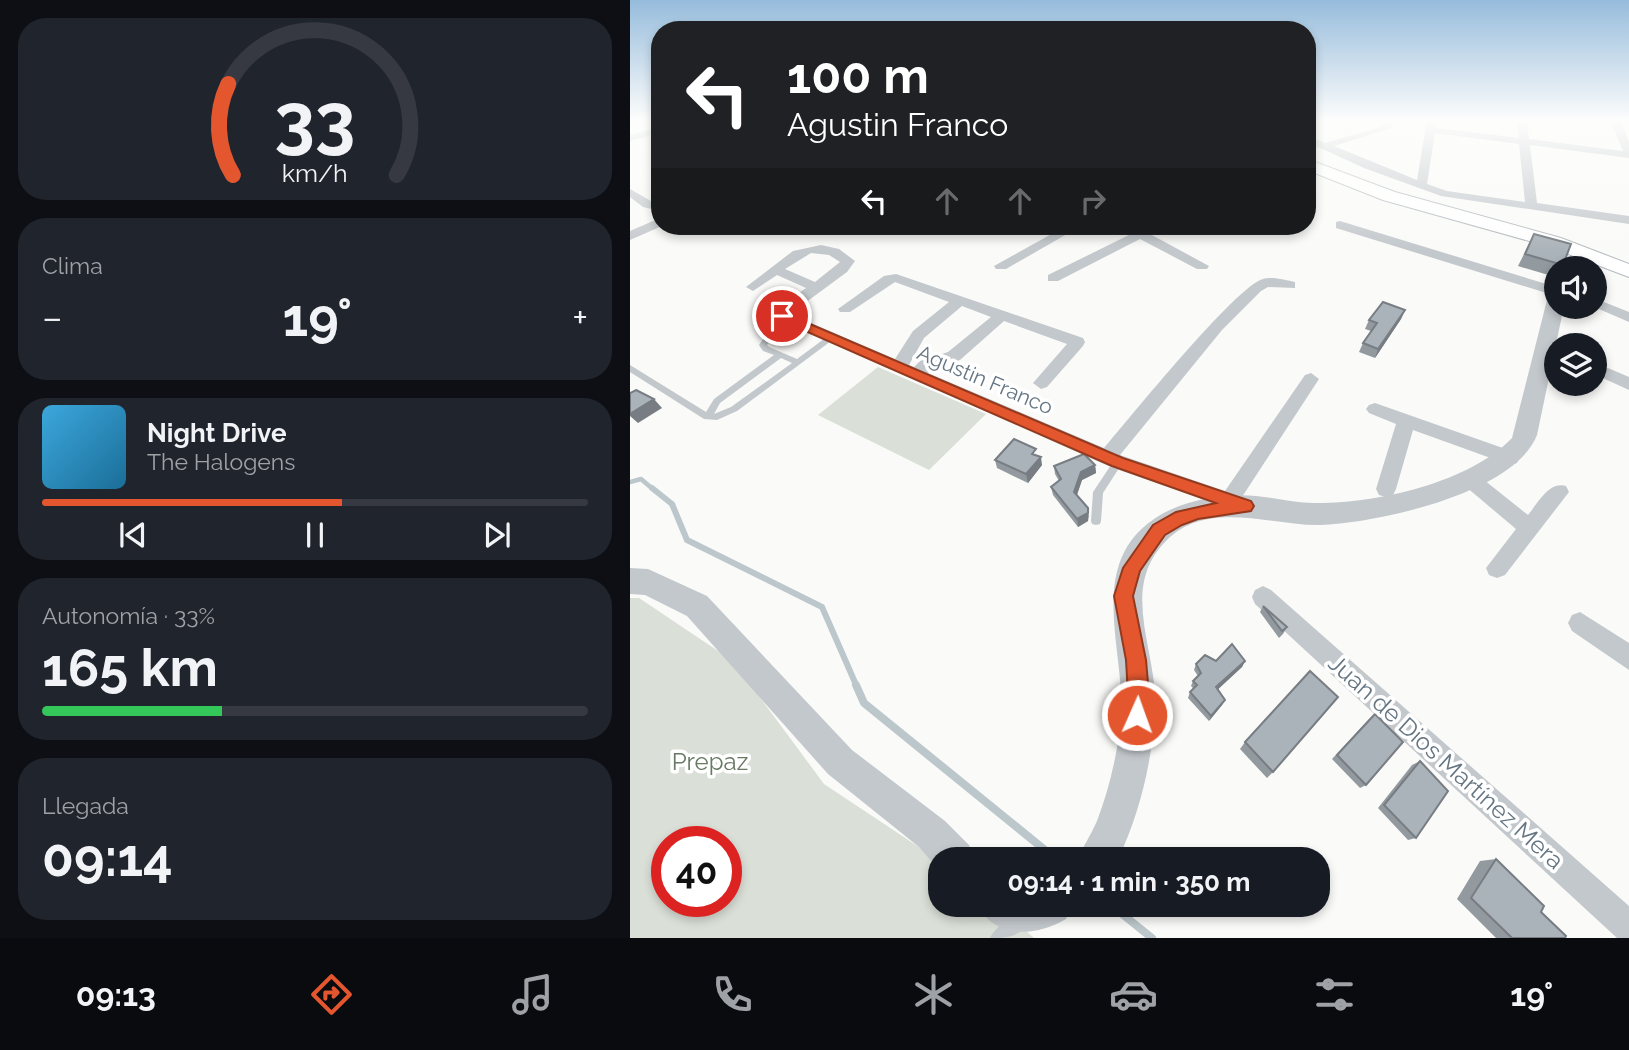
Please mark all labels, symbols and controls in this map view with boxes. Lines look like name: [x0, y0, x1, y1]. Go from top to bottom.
text: 100 m: [787, 47, 929, 104]
icon: left: [672, 49, 763, 140]
text: 33: [274, 77, 356, 162]
text: Agustin Franco: [787, 106, 1008, 143]
text: km/h: [282, 158, 348, 188]
icon: left: [855, 182, 893, 220]
icon: ahead: [928, 182, 966, 220]
icon: ahead: [1001, 182, 1039, 220]
icon: right: [1074, 182, 1112, 220]
text: Clima: [42, 252, 103, 279]
map controls: [1544, 256, 1607, 396]
button: sound: [1544, 256, 1607, 319]
pin: [752, 286, 812, 346]
text: 19°: [283, 287, 352, 348]
text: −: [42, 295, 62, 340]
text: +: [572, 295, 588, 340]
icon: arrive: [763, 297, 801, 335]
button: layers: [1544, 333, 1607, 396]
street label: Agustin Franco: [913, 340, 1057, 419]
text: Night Drive: [147, 418, 286, 448]
text: The Halogens: [147, 448, 295, 475]
icon: previous: [114, 516, 152, 554]
icon: pause: [296, 516, 334, 554]
icon: next: [478, 516, 516, 554]
text: Autonomía · 33%: [42, 602, 215, 629]
text: 165 km: [42, 637, 218, 698]
street label: Juan de Dios Martínez Mera: [1323, 648, 1570, 875]
position arrow: [1100, 678, 1174, 752]
park label: Prepaz: [672, 747, 748, 776]
text: Llegada: [42, 792, 129, 819]
speed limit sign: 40: [651, 826, 742, 917]
text: 09:14: [42, 827, 173, 888]
text: 09:14 · 1 min · 350 m: [1008, 867, 1251, 897]
icon: directions: [307, 970, 356, 1019]
icon: music: [508, 970, 557, 1019]
icon: phone: [708, 970, 757, 1019]
icon: climate: [909, 970, 958, 1019]
icon: car: [1109, 970, 1158, 1019]
icon: filters: [1310, 970, 1359, 1019]
text: 09:13: [76, 976, 156, 1013]
text: 19°: [1510, 976, 1553, 1013]

